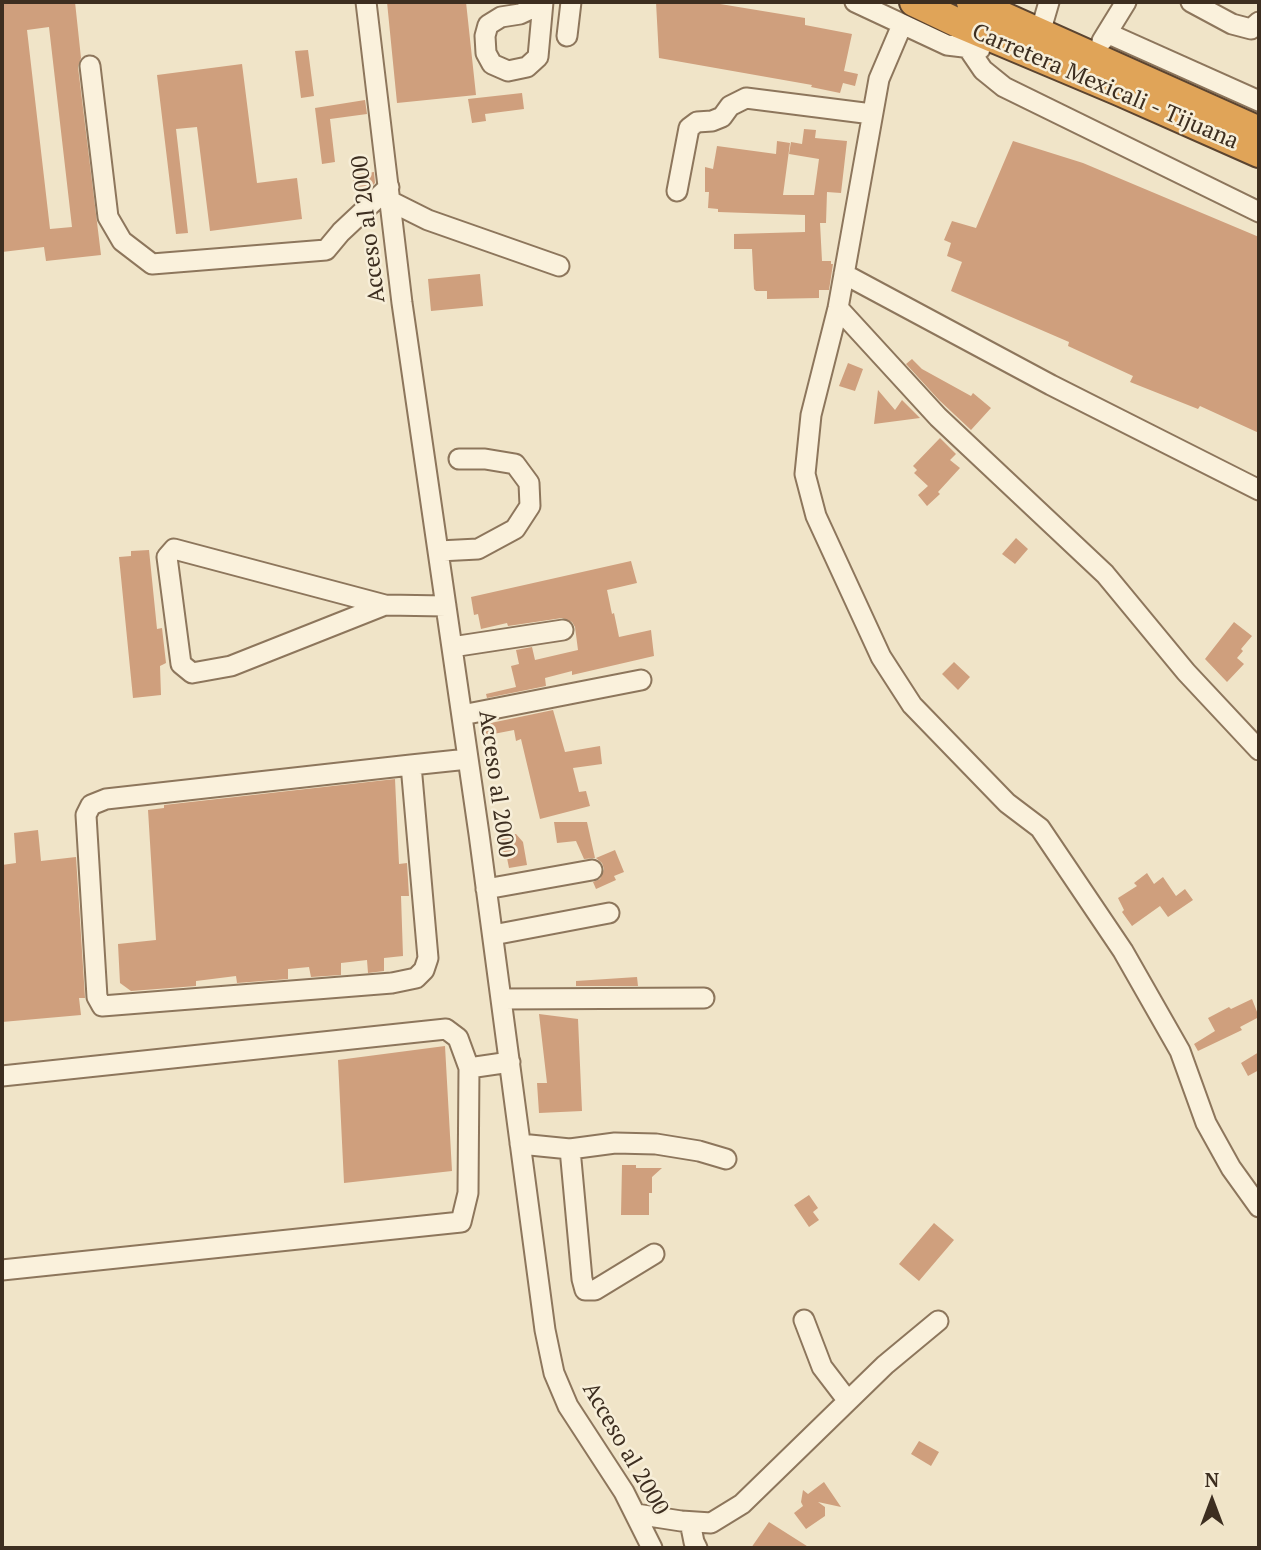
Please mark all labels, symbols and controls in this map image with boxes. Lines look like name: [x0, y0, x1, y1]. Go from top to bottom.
street label: Carretera Mexicali - Tijuana: [968, 18, 1242, 156]
street label: Acceso al 2000: [346, 154, 392, 304]
street label: Acceso al 2000: [472, 709, 520, 859]
street label: Acceso al 2000: [576, 1378, 674, 1520]
north arrow: [1177, 1466, 1247, 1536]
text: N: [1205, 1467, 1219, 1492]

